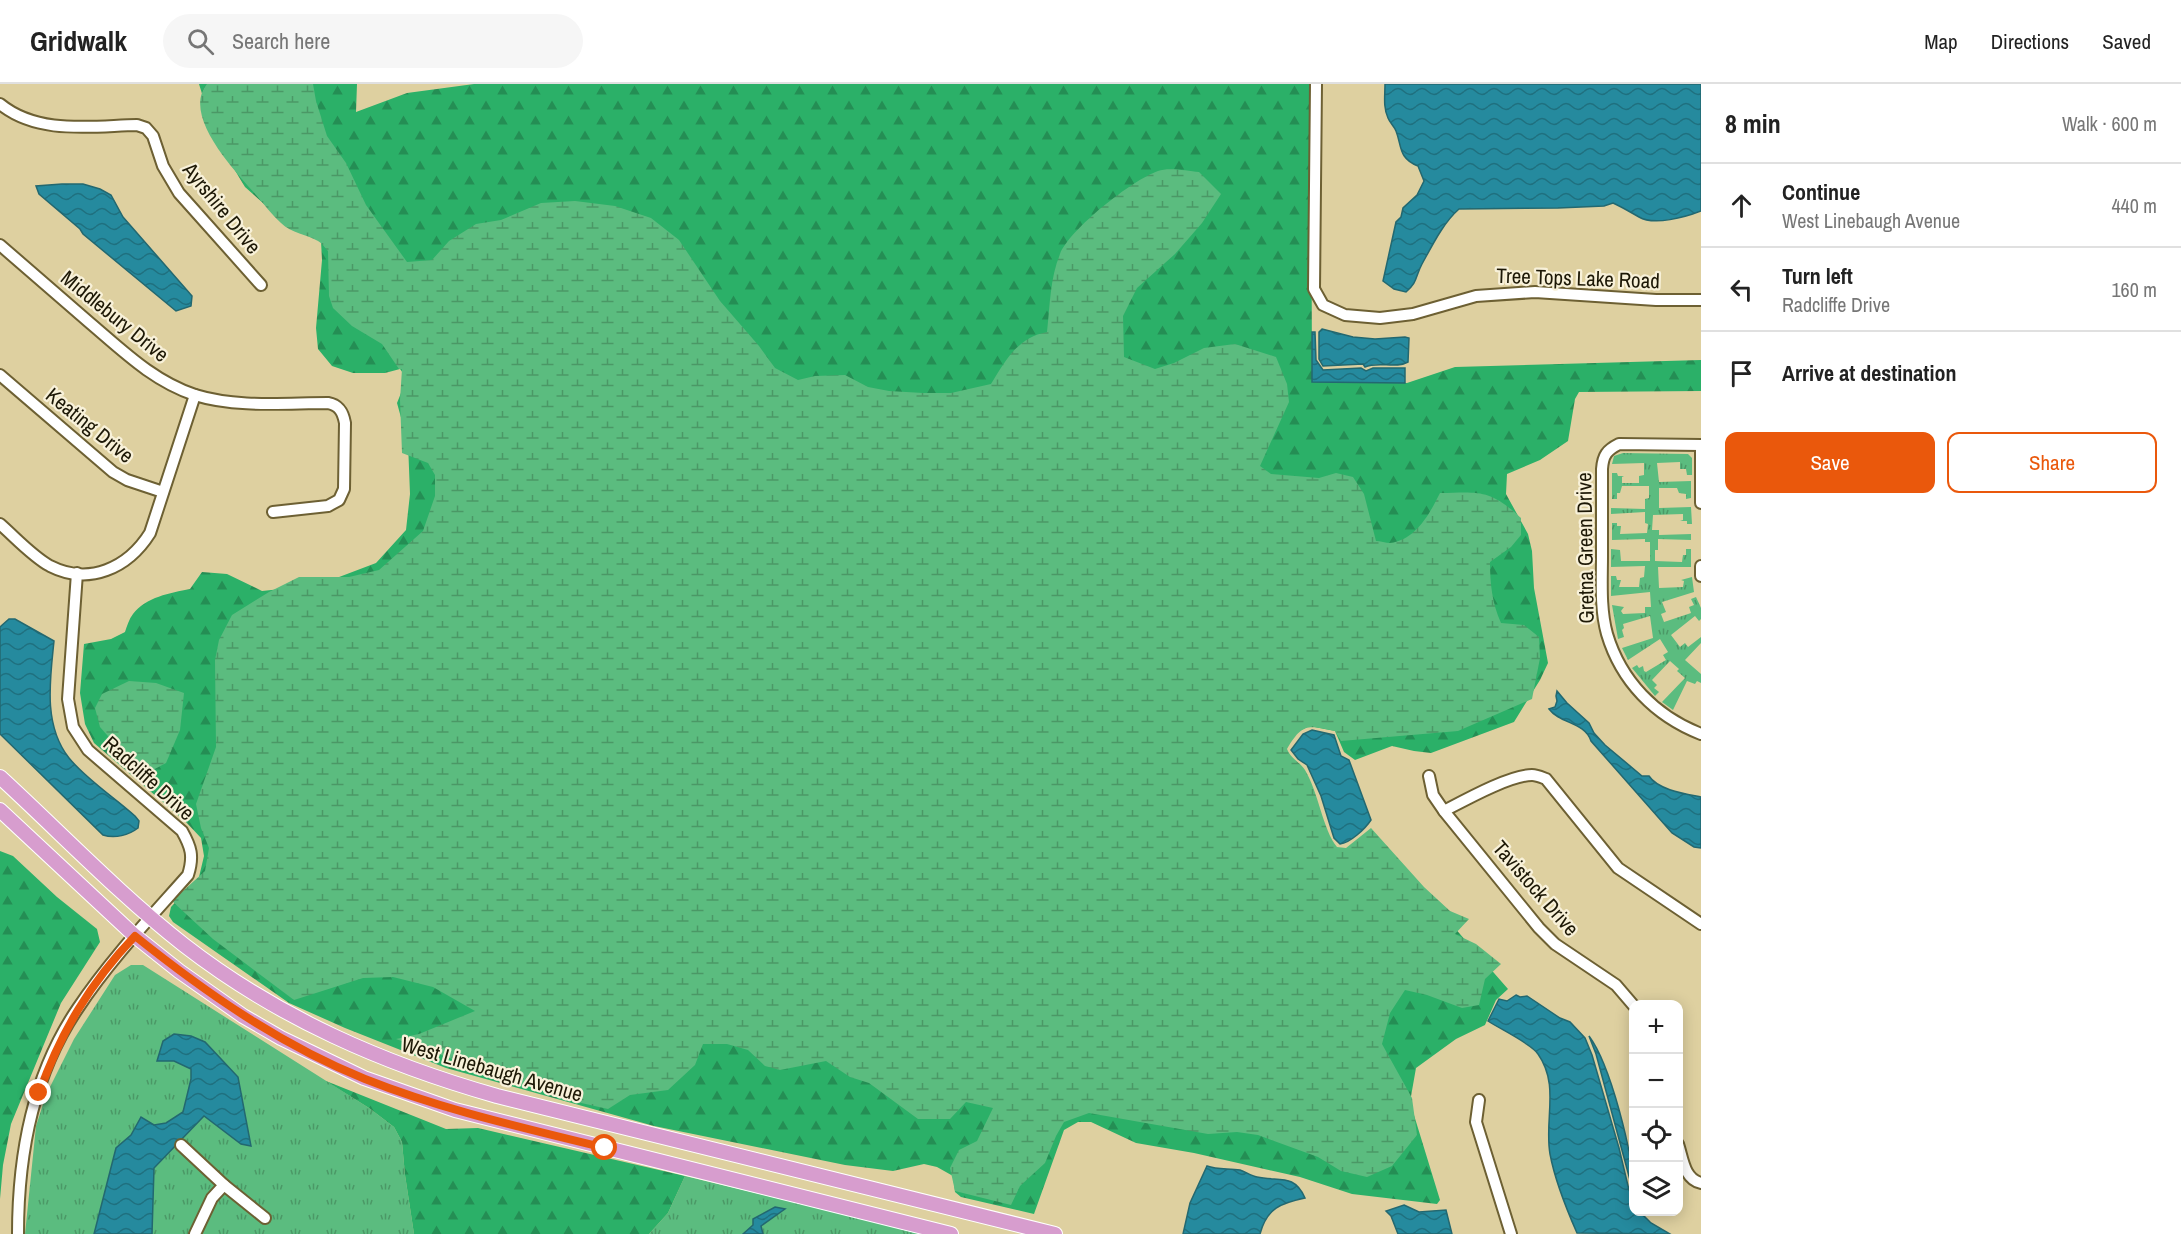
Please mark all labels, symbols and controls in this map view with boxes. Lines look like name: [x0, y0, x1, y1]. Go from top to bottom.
search box: [163, 14, 583, 68]
text: Gridwalk: [30, 22, 127, 60]
icon: search: [184, 25, 217, 58]
text: Search here: [232, 26, 330, 56]
text: Map: [1924, 27, 1958, 56]
text: Directions: [1991, 27, 2069, 56]
text: Saved: [2102, 27, 2151, 56]
text: 8 min: [1725, 106, 1781, 141]
text: Walk · 600 m: [2062, 110, 2157, 137]
street label: Ayrshire Drive: [176, 155, 268, 260]
text: Continue: [1782, 177, 1860, 207]
icon: ahead: [1725, 189, 1758, 222]
text: 440 m: [2111, 192, 2157, 219]
text: West Linebaugh Avenue: [1782, 207, 1960, 234]
street label: Tree Tops Lake Road: [1496, 261, 1660, 295]
text: Turn left: [1782, 261, 1853, 291]
street label: Middlebury Drive: [55, 263, 175, 369]
icon: left: [1725, 273, 1758, 306]
text: 160 m: [2111, 276, 2157, 303]
text: Radcliffe Drive: [1782, 291, 1890, 318]
icon: arrive: [1725, 357, 1758, 390]
text: Arrive at destination: [1782, 358, 1956, 388]
street label: Keating Drive: [40, 381, 140, 469]
button: Save: [1725, 432, 1935, 493]
button: Share: [1947, 432, 2157, 493]
street label: Gretna Green Drive: [1569, 472, 1601, 624]
street label: Radcliffe Drive: [97, 729, 201, 827]
street label: Tavistock Drive: [1486, 834, 1586, 942]
map controls: [1629, 1000, 1683, 1216]
button: +: [1629, 1000, 1683, 1054]
street label: West Linebaugh Avenue: [398, 1029, 586, 1109]
button: −: [1629, 1054, 1683, 1108]
route end: [25, 1079, 51, 1105]
button: locate: [1629, 1108, 1683, 1162]
route start: [591, 1134, 617, 1160]
button: layers: [1629, 1162, 1683, 1216]

